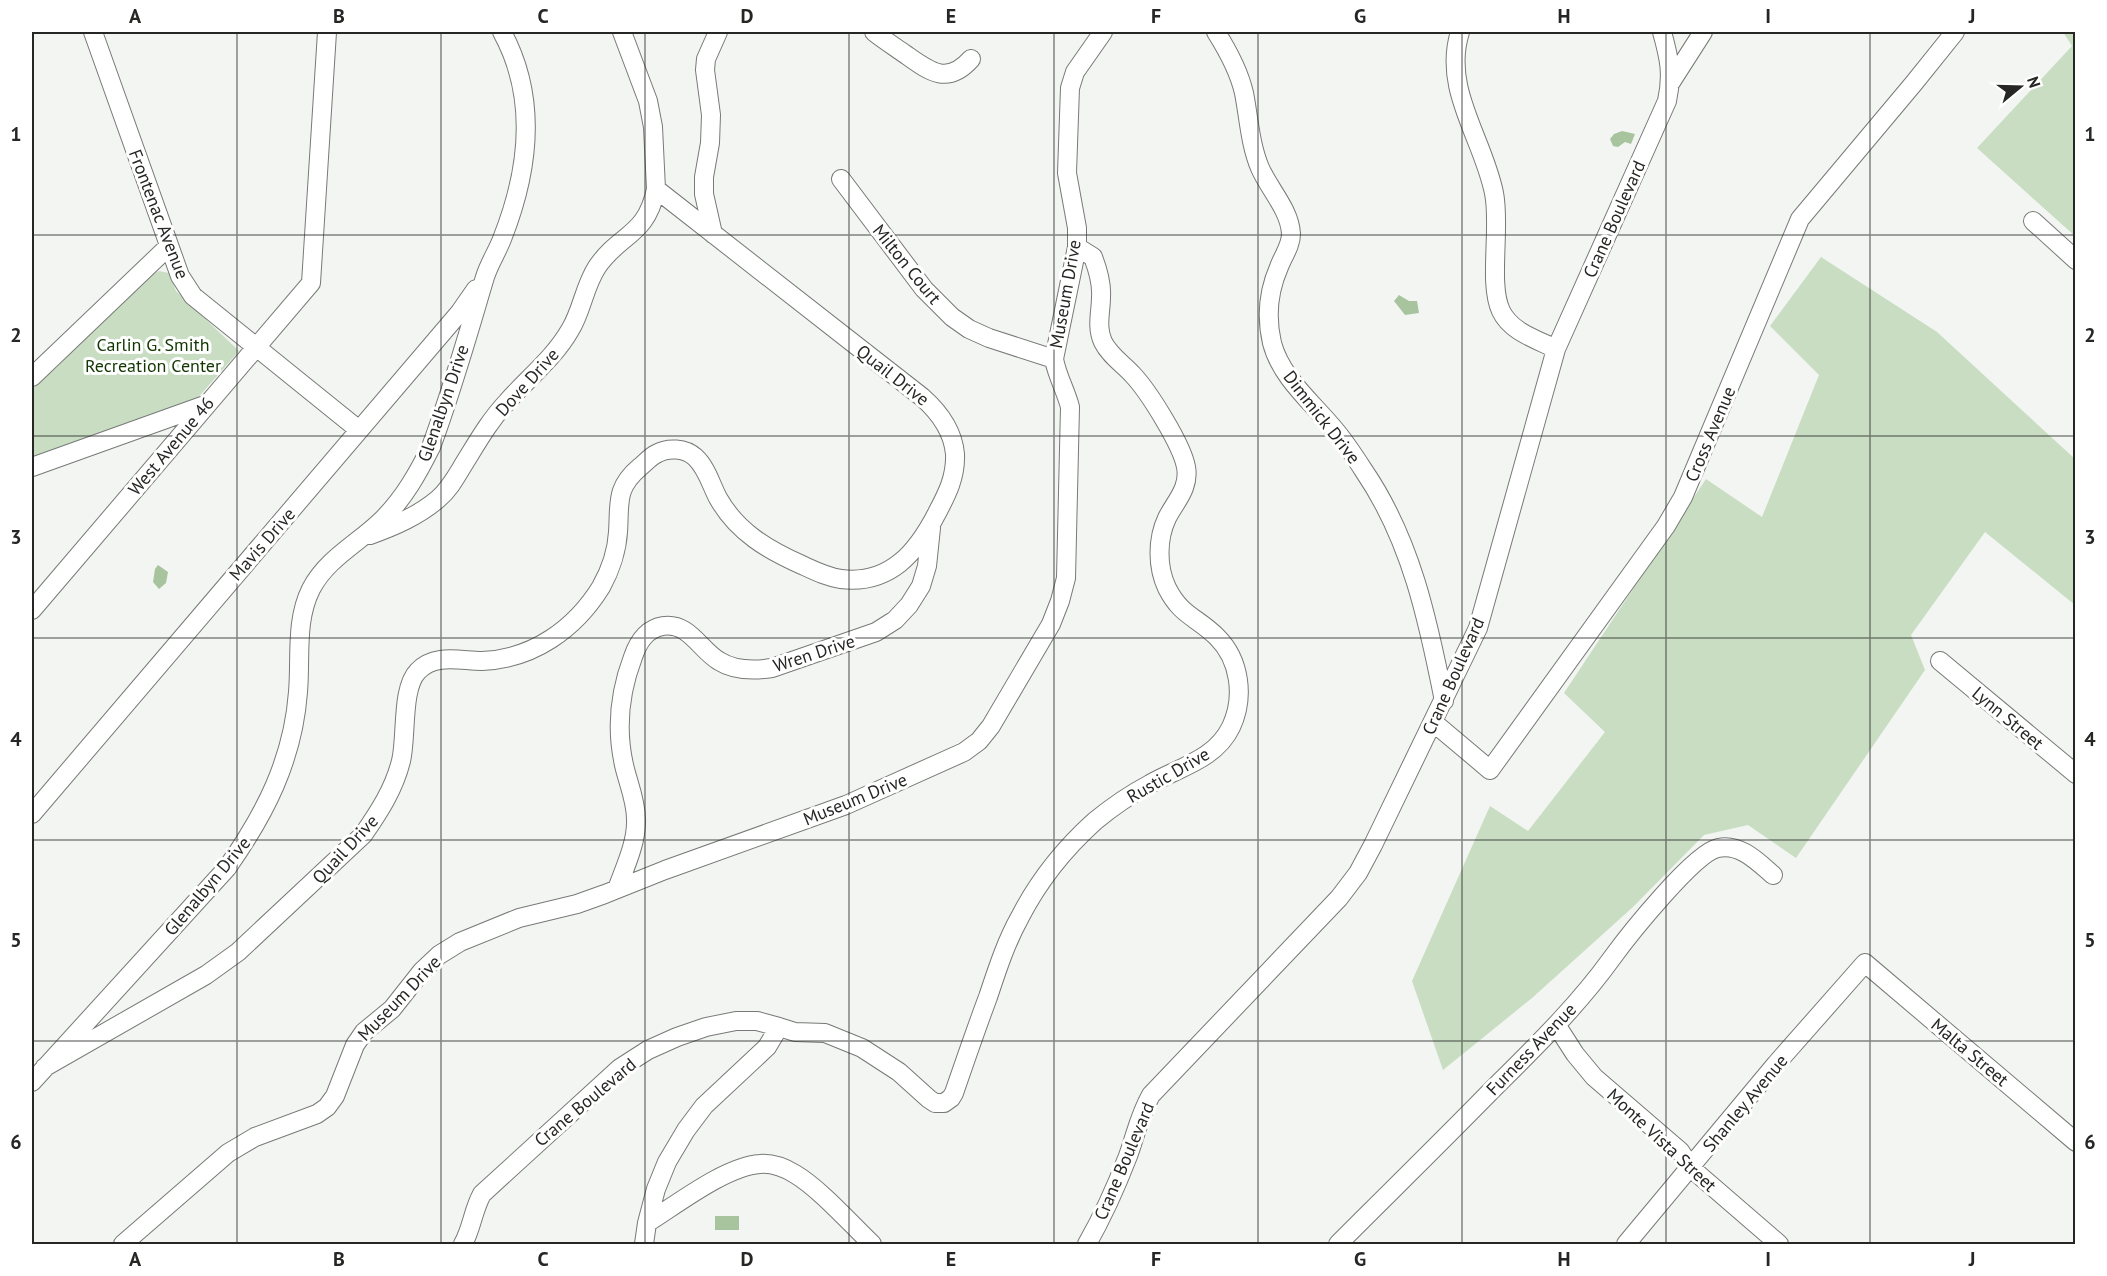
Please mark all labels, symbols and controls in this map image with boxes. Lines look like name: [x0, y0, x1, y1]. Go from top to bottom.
text: A: [129, 3, 142, 29]
text: B: [333, 3, 345, 29]
text: C: [537, 3, 549, 29]
text: D: [741, 3, 754, 29]
text: E: [946, 3, 956, 29]
text: F: [1151, 3, 1161, 29]
text: G: [1354, 3, 1366, 29]
text: H: [1557, 3, 1571, 29]
text: I: [1765, 3, 1771, 29]
text: J: [1968, 3, 1975, 29]
north arrow: [1990, 57, 2050, 117]
text: N: [2023, 74, 2045, 90]
text: 1: [10, 121, 22, 147]
text: 1: [2084, 121, 2096, 147]
street label: Frontenac Avenue: [124, 146, 194, 282]
street label: Crane Boulevard: [1578, 157, 1650, 281]
street label: Milton Court: [868, 219, 946, 309]
street label: Museum Drive: [1044, 238, 1086, 350]
text: 2: [10, 322, 22, 348]
text: 2: [2084, 322, 2096, 348]
park label: Carlin G. Smith Recreation Center: [85, 333, 221, 377]
street label: Quail Drive: [852, 339, 934, 411]
street label: Glenalbyn Drive: [412, 341, 474, 465]
street label: Dove Drive: [490, 343, 564, 421]
street label: Dimmick Drive: [1278, 366, 1366, 468]
street label: Cross Avenue: [1680, 383, 1740, 485]
street label: West Avenue 46: [123, 392, 219, 500]
street label: Mavis Drive: [224, 503, 300, 585]
text: 3: [10, 524, 22, 550]
text: 3: [2084, 524, 2096, 550]
street label: Crane Boulevard: [1417, 614, 1489, 738]
street label: Wren Drive: [770, 629, 858, 677]
street label: Lynn Street: [1968, 681, 2048, 755]
text: 4: [10, 726, 22, 752]
text: 4: [2084, 726, 2096, 752]
street label: Rustic Drive: [1123, 742, 1213, 808]
street label: Museum Drive: [800, 768, 910, 830]
street label: Quail Drive: [307, 810, 383, 888]
street label: Glenalbyn Drive: [159, 832, 255, 940]
text: 5: [10, 927, 22, 953]
text: 5: [2084, 927, 2096, 953]
street label: Museum Drive: [352, 950, 446, 1046]
street label: Furness Avenue: [1481, 998, 1581, 1100]
street label: Malta Street: [1927, 1013, 2013, 1091]
street label: Shanley Avenue: [1698, 1050, 1792, 1156]
street label: Crane Boulevard: [529, 1053, 641, 1151]
street label: Monte Vista Street: [1602, 1083, 1722, 1197]
street label: Crane Boulevard: [1089, 1098, 1159, 1224]
text: 6: [10, 1129, 22, 1155]
text: 6: [2084, 1129, 2096, 1155]
text: A: [129, 1246, 142, 1272]
text: B: [333, 1246, 345, 1272]
text: C: [537, 1246, 549, 1272]
text: D: [741, 1246, 754, 1272]
text: E: [946, 1246, 956, 1272]
text: F: [1151, 1246, 1161, 1272]
text: G: [1354, 1246, 1366, 1272]
text: H: [1557, 1246, 1571, 1272]
text: I: [1765, 1246, 1771, 1272]
text: J: [1968, 1246, 1975, 1272]

